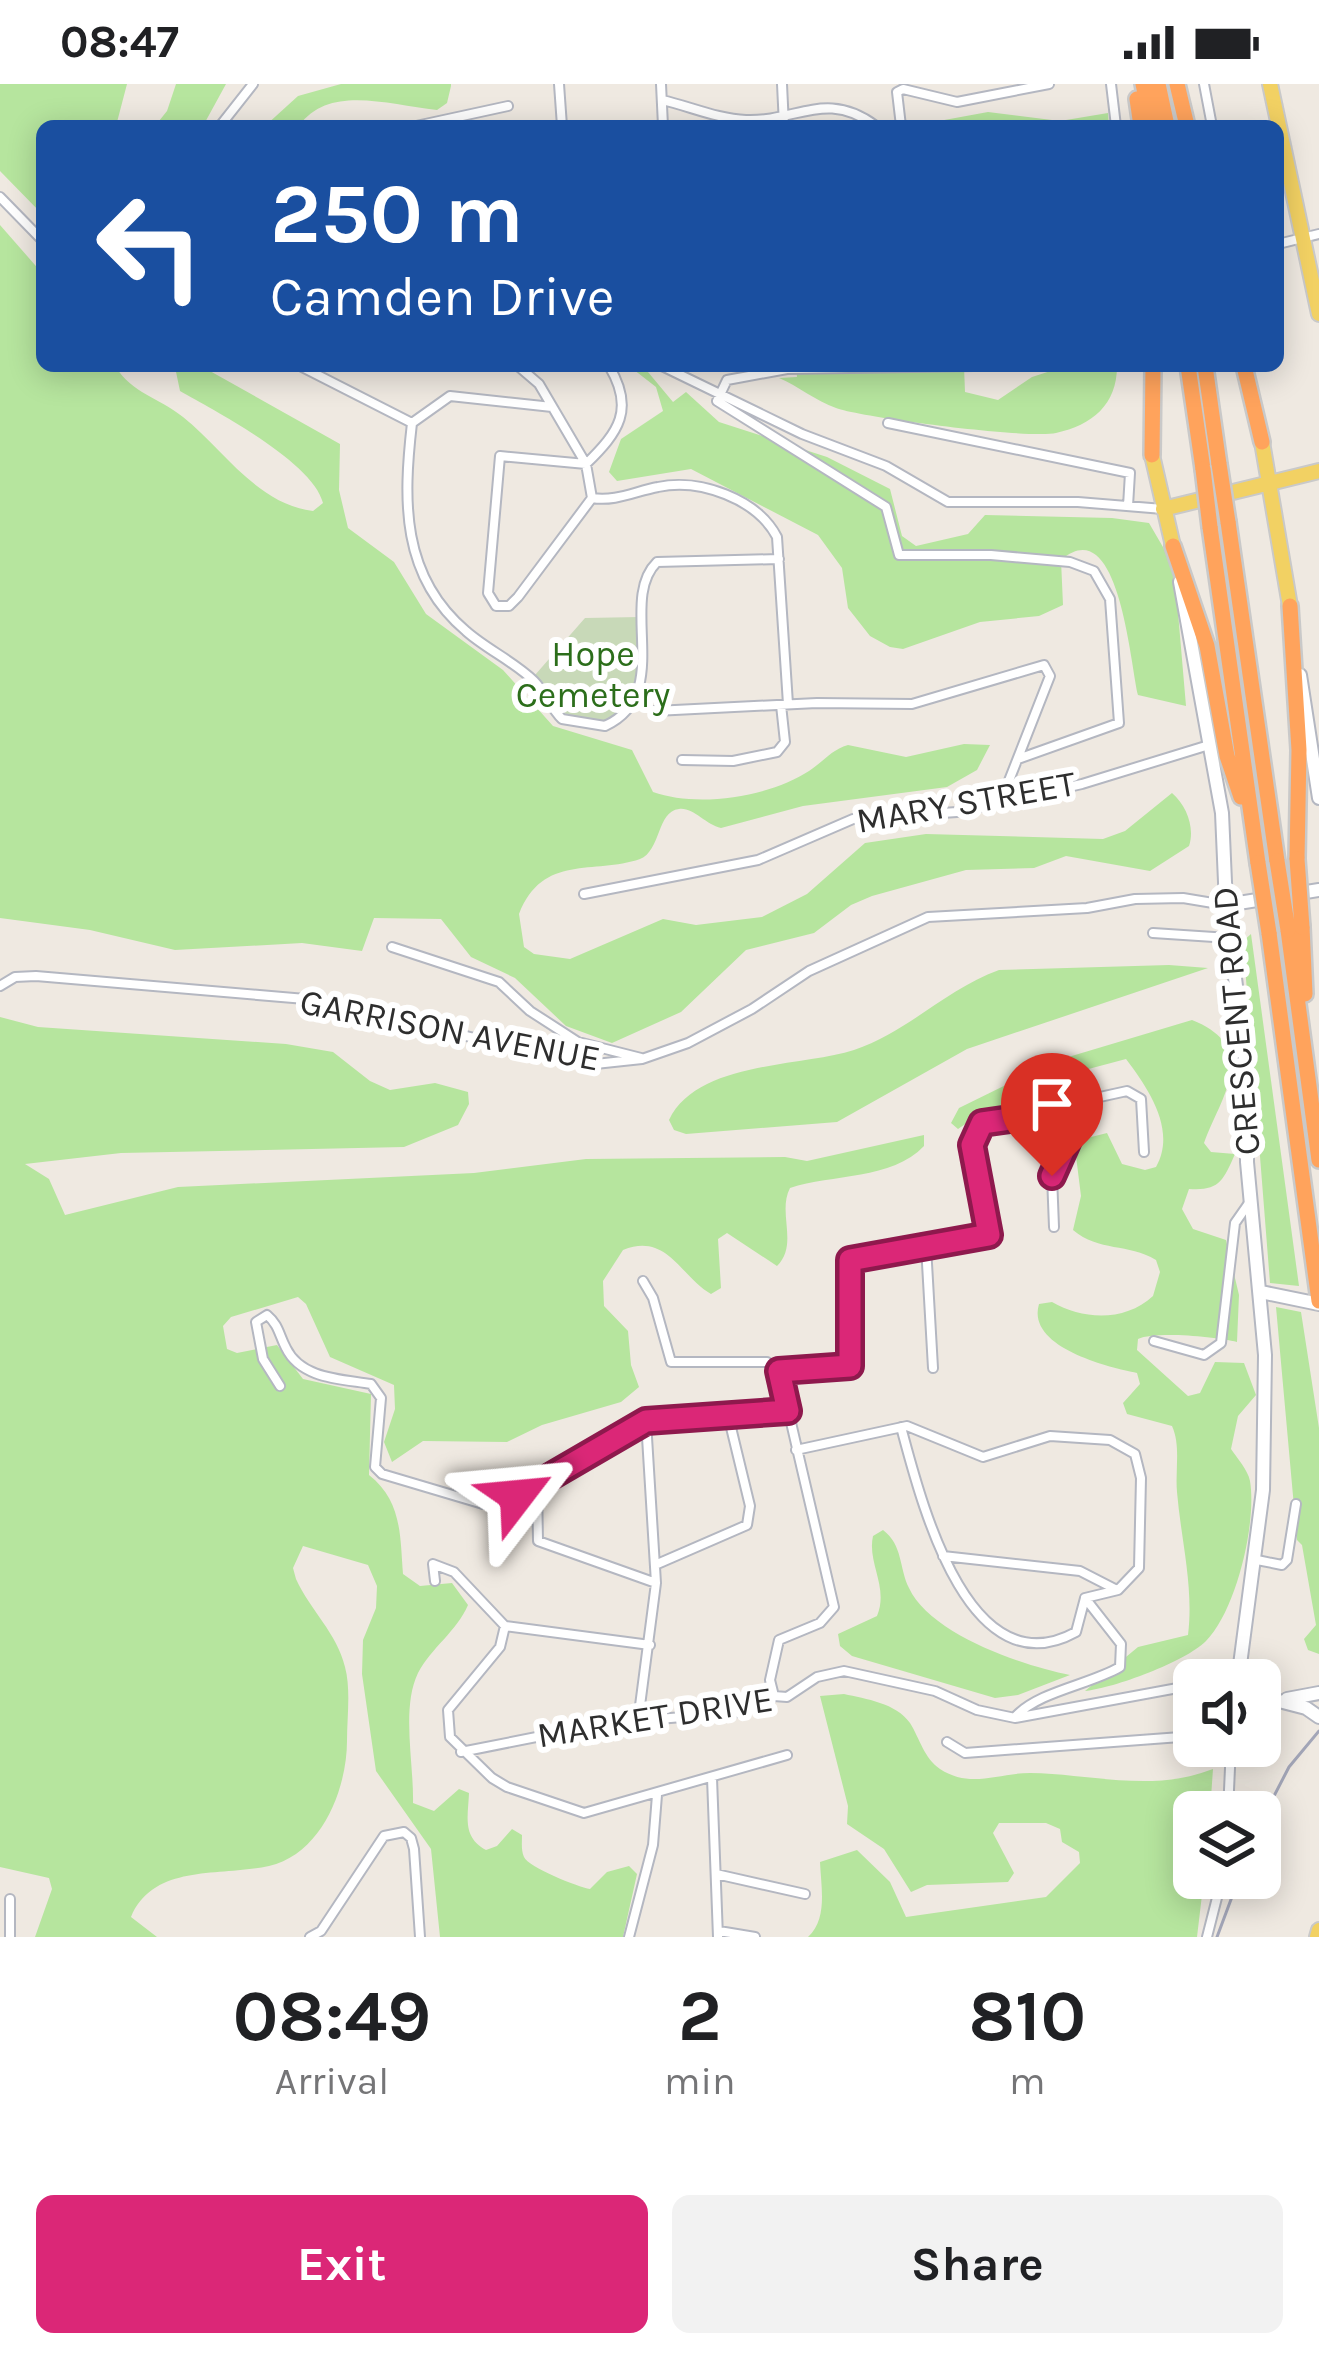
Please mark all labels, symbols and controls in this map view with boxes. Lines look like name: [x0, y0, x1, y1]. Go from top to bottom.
text: 08:47: [60, 16, 179, 68]
text: 250 m: [270, 165, 524, 263]
icon: left: [72, 168, 228, 324]
text: Camden Drive: [270, 265, 615, 329]
park label: Hope Cemetery: [516, 633, 670, 716]
street label: MARY STREET: [853, 762, 1079, 842]
street label: CRESCENT ROAD: [1203, 885, 1269, 1157]
street label: GARRISON AVENUE: [296, 980, 604, 1080]
pin: [1001, 1053, 1103, 1176]
icon: arrive: [1019, 1071, 1085, 1137]
position arrow: [454, 1433, 580, 1559]
map controls: [1173, 1659, 1281, 1899]
button: sound: [1173, 1659, 1281, 1767]
street label: MARKET DRIVE: [534, 1678, 776, 1756]
button: layers: [1173, 1791, 1281, 1899]
text: 08:49: [233, 1974, 431, 2058]
text: 2: [678, 1974, 722, 2058]
text: 810: [968, 1974, 1086, 2058]
text: Arrival: [275, 2058, 389, 2104]
text: min: [664, 2058, 736, 2104]
text: m: [1009, 2058, 1046, 2104]
button: Exit: [36, 2195, 648, 2333]
button: Share: [672, 2195, 1283, 2333]

